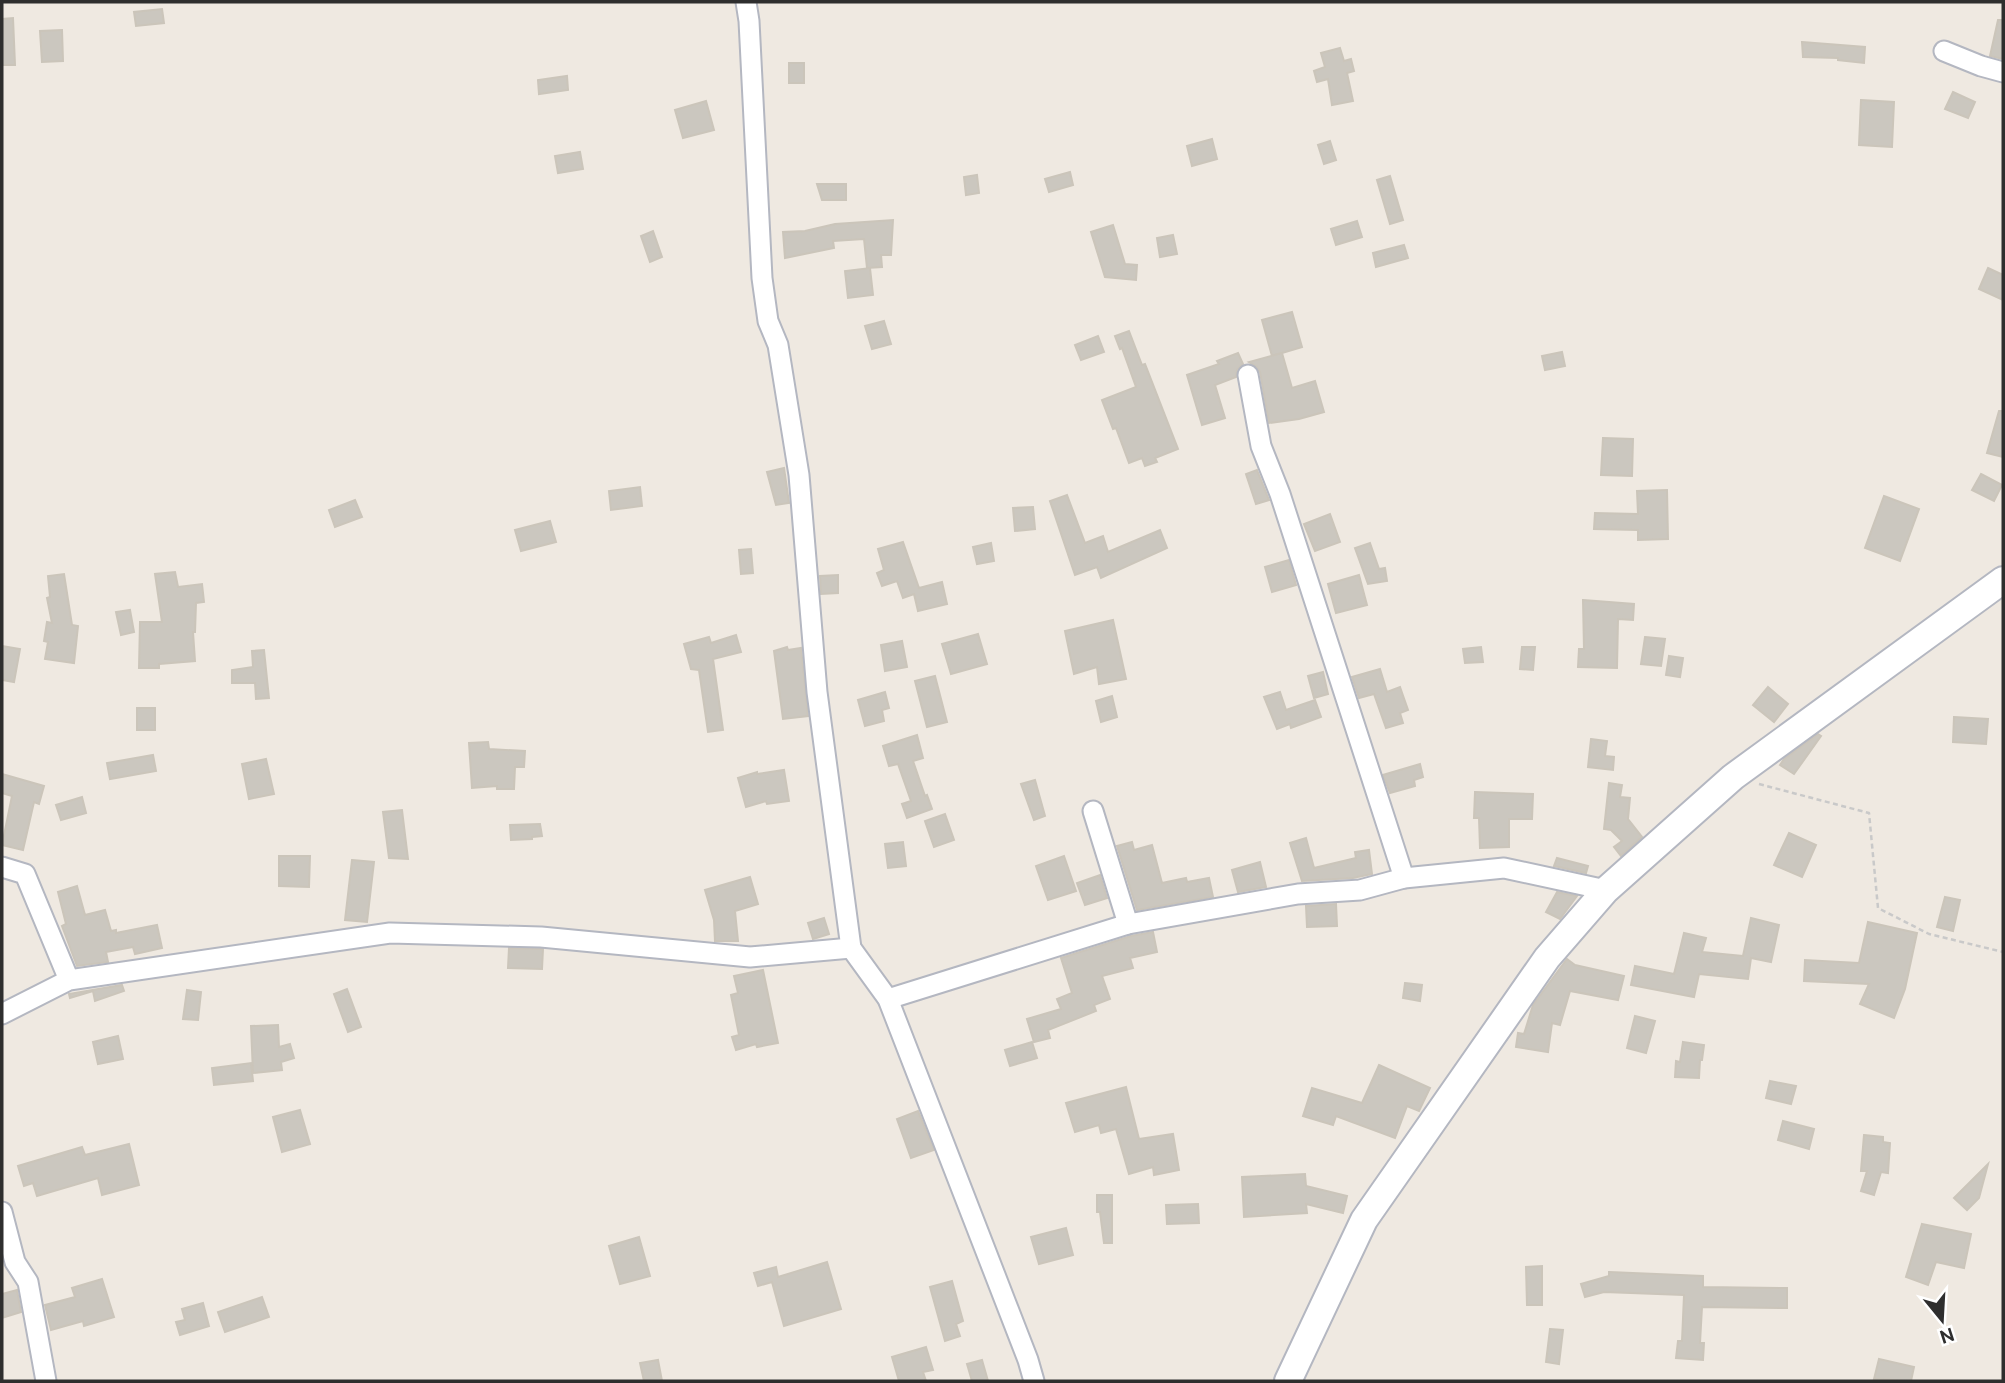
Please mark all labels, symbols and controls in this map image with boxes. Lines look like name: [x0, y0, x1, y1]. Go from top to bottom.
north arrow: [1907, 1285, 1977, 1355]
text: N: [1937, 1324, 1957, 1349]

